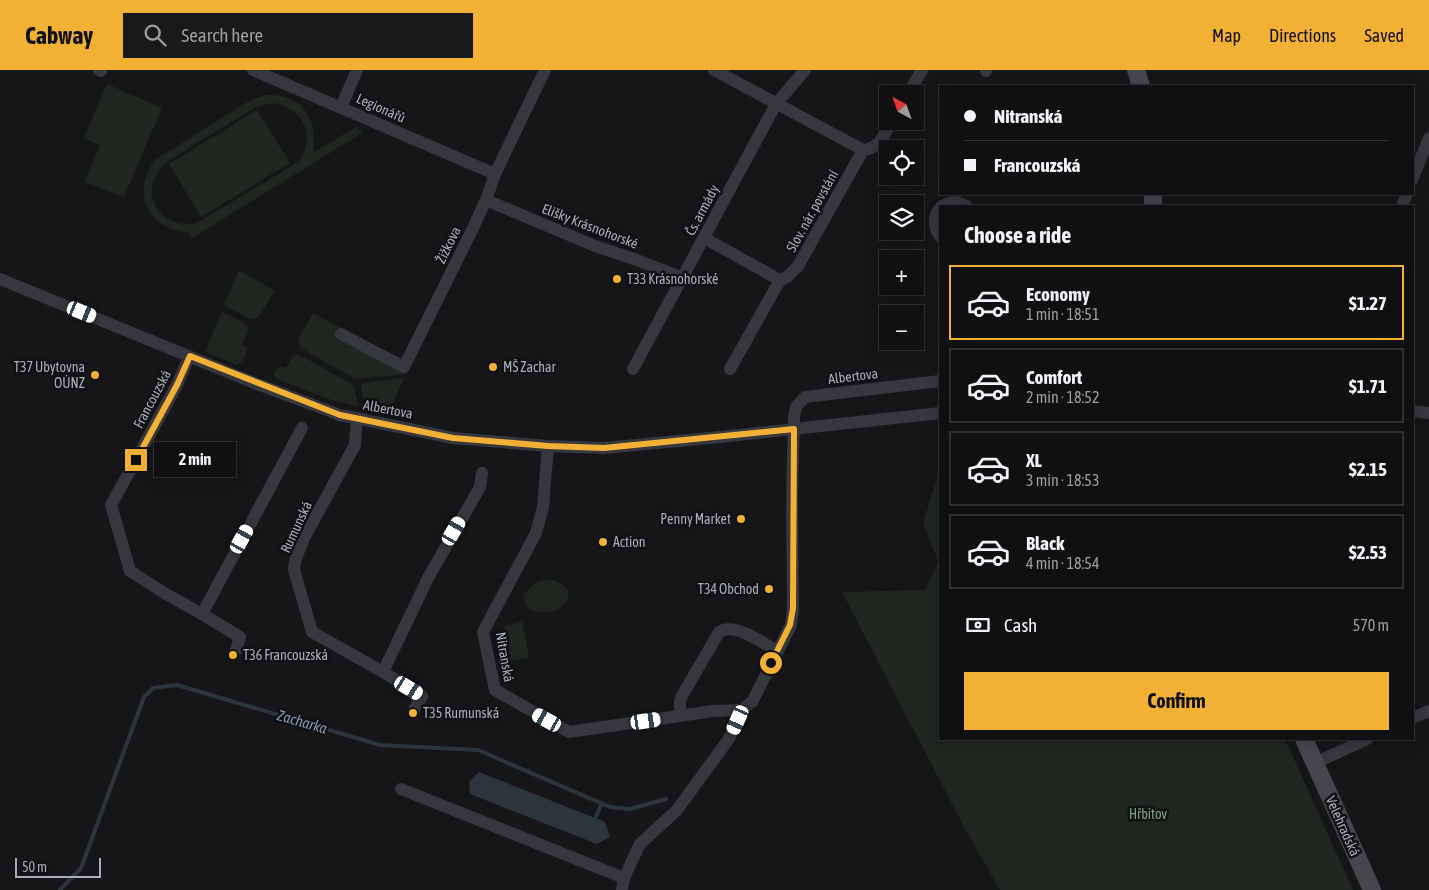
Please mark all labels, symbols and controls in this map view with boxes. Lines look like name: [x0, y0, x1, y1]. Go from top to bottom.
search box: [123, 13, 473, 58]
icon: search: [141, 21, 169, 49]
text: Cabway: [25, 22, 93, 49]
text: Search here: [181, 24, 263, 46]
text: Map: [1212, 25, 1241, 46]
text: Directions: [1269, 25, 1336, 46]
text: Saved: [1364, 25, 1404, 46]
north arrow: [879, 85, 924, 130]
map controls: [879, 85, 924, 350]
street label: Legionářů: [354, 90, 408, 126]
text: Nitranská: [994, 105, 1062, 127]
button: locate: [879, 140, 924, 185]
text: Francouzská: [994, 154, 1080, 176]
street label: Slov. nár. povstání: [783, 167, 841, 255]
street label: Čs. armády: [681, 181, 722, 238]
button: layers: [879, 195, 924, 240]
street label: Elišky Krásnohorské: [540, 200, 640, 252]
text: Choose a ride: [964, 222, 1071, 248]
street label: Žižkova: [432, 224, 464, 266]
button: +: [879, 250, 924, 295]
place label: T33 Krásnohorské: [627, 271, 718, 287]
marker: T33 Krásnohorské: [611, 273, 623, 285]
icon: car: [966, 280, 1011, 325]
text: Economy: [1026, 283, 1090, 305]
text: $1.27: [1349, 292, 1387, 314]
car: [65, 299, 98, 325]
button: −: [879, 305, 924, 350]
text: 1 min · 18:51: [1026, 305, 1099, 323]
place label: T37 Ubytovna OÚNZ: [14, 359, 85, 391]
place label: MŠ Zachar: [503, 359, 556, 375]
marker: MŠ Zachar: [487, 361, 499, 373]
icon: car: [966, 363, 1011, 408]
street label: Albertova: [827, 365, 879, 387]
text: Comfort: [1026, 366, 1082, 388]
street label: Francouzská: [130, 367, 174, 431]
marker: T37 Ubytovna OÚNZ: [89, 369, 101, 381]
text: $1.71: [1349, 375, 1387, 397]
text: 2 min · 18:52: [1026, 388, 1099, 406]
street label: Albertova: [362, 396, 414, 422]
callout: 2 min: [154, 442, 236, 478]
icon: car: [966, 446, 1011, 491]
route end: [125, 449, 147, 471]
text: XL: [1026, 449, 1042, 471]
text: 2 min: [179, 450, 211, 468]
text: $2.15: [1349, 458, 1387, 480]
text: 3 min · 18:53: [1026, 471, 1099, 489]
street label: Rumunská: [277, 499, 315, 555]
place label: Penny Market: [660, 511, 731, 527]
marker: Penny Market: [735, 513, 747, 525]
car: [440, 514, 467, 548]
car: [228, 522, 255, 556]
icon: car: [966, 529, 1011, 574]
text: Black: [1026, 532, 1064, 554]
place label: Action: [613, 534, 646, 550]
marker: Action: [597, 536, 609, 548]
text: $2.53: [1349, 541, 1387, 563]
text: 4 min · 18:54: [1026, 554, 1099, 572]
place label: T34 Obchod: [698, 581, 759, 597]
marker: T34 Obchod: [763, 583, 775, 595]
icon: cash: [964, 611, 992, 639]
text: Cash: [1004, 614, 1037, 636]
text: 570 m: [1353, 616, 1389, 634]
street label: Nitranská: [493, 631, 517, 683]
place label: T36 Francouzská: [243, 647, 328, 663]
marker: T36 Francouzská: [227, 649, 239, 661]
route start: [760, 652, 782, 674]
button: Confirm: [964, 672, 1389, 730]
car: [392, 674, 425, 702]
car: [725, 703, 750, 737]
place label: T35 Rumunská: [423, 705, 499, 721]
water label: Zacharka: [275, 706, 329, 737]
car: [530, 706, 563, 734]
marker: T35 Rumunská: [407, 707, 419, 719]
car: [630, 711, 661, 731]
street label: Velehradská: [1323, 793, 1363, 859]
park label: Hřbitov: [1129, 806, 1167, 822]
scale bar: [15, 855, 101, 878]
text: 50 m: [22, 859, 47, 875]

